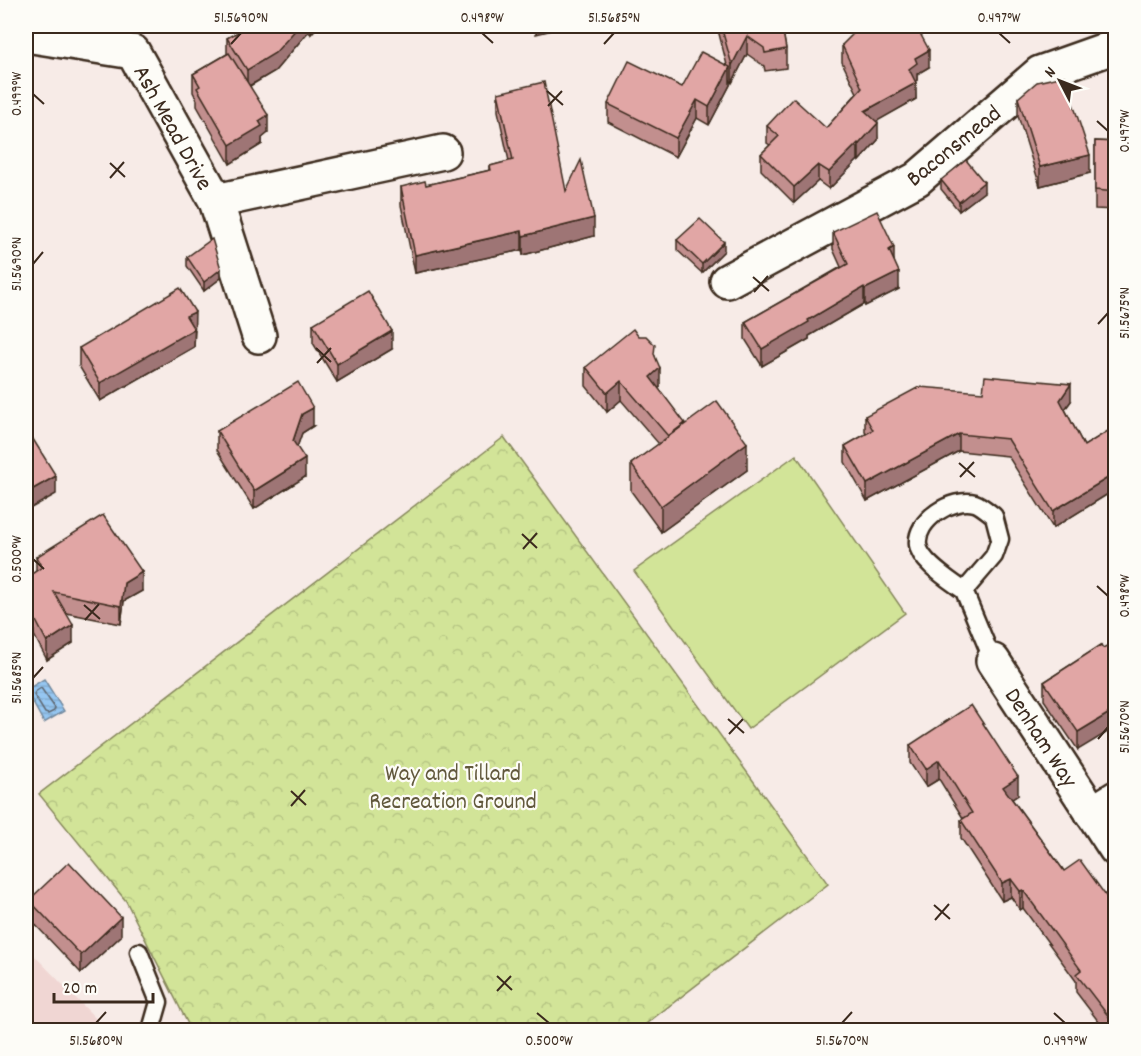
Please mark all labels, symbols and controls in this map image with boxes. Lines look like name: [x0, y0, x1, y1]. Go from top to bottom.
text: 51.5690°N: [214, 8, 268, 30]
text: 0.498°W: [460, 8, 504, 30]
text: 51.5685°N: [588, 8, 640, 30]
text: 0.497°W: [978, 8, 1021, 30]
north arrow: [1030, 51, 1090, 111]
street label: Ash Mead Drive: [123, 60, 220, 197]
text: N: [1040, 62, 1062, 83]
text: 0.499°W: [7, 72, 29, 116]
street label: Baconsmead: [900, 98, 1010, 196]
text: 0.497°W: [1115, 109, 1137, 152]
text: 51.5690°N: [7, 237, 29, 291]
text: 51.5675°N: [1115, 287, 1137, 339]
text: 0.500°W: [7, 535, 29, 583]
text: 0.498°W: [1115, 574, 1137, 618]
text: 51.5685°N: [7, 652, 29, 704]
street label: Denham Way: [994, 682, 1085, 796]
text: 51.5670°N: [1115, 700, 1137, 754]
park label: Way and Tillard Recreation Ground: [369, 758, 537, 820]
scale bar: [54, 966, 153, 1004]
text: 20 m: [63, 977, 97, 1002]
text: 51.5680°N: [69, 1031, 123, 1053]
text: 0.500°W: [525, 1031, 573, 1053]
text: 51.5670°N: [815, 1031, 869, 1053]
text: 0.499°W: [1043, 1031, 1087, 1053]

